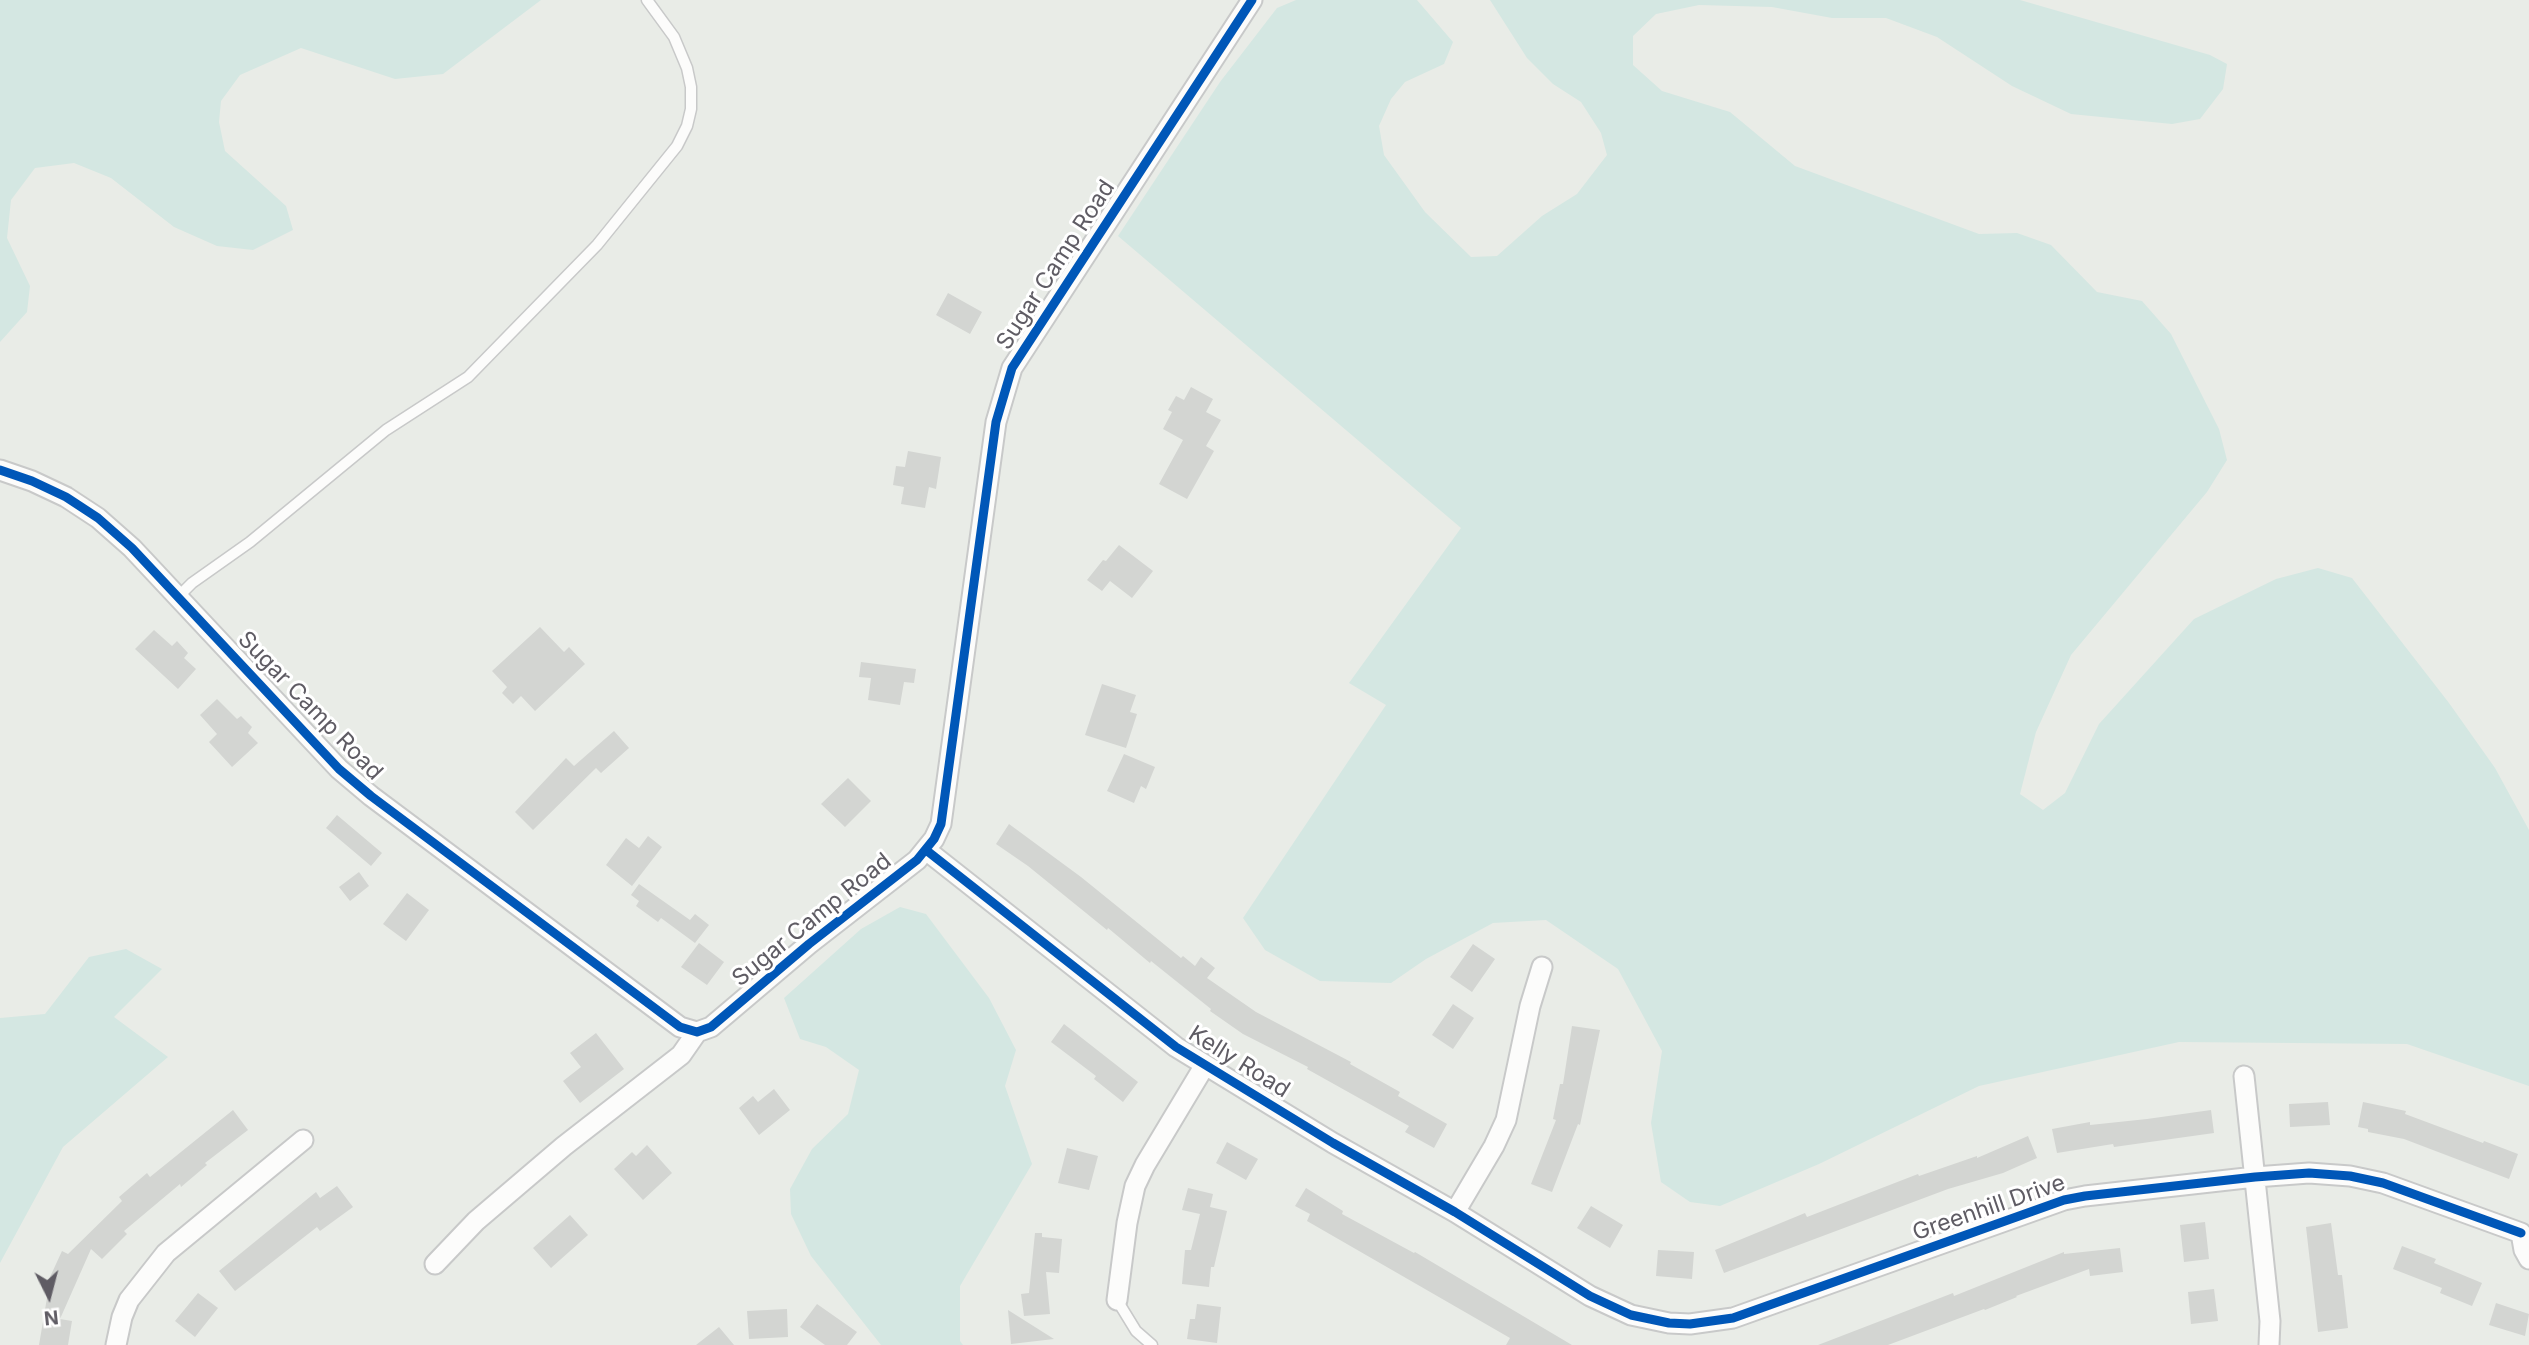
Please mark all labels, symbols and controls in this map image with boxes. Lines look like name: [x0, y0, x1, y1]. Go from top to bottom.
street label: Sugar Camp Road: [991, 175, 1121, 355]
street label: Sugar Camp Road: [232, 626, 388, 786]
street label: Sugar Camp Road: [727, 847, 897, 993]
street label: Kelly Road: [1183, 1020, 1295, 1104]
street label: Greenhill Drive: [1909, 1169, 2069, 1247]
north arrow: [14, 1261, 84, 1331]
text: N: [43, 1305, 60, 1330]

